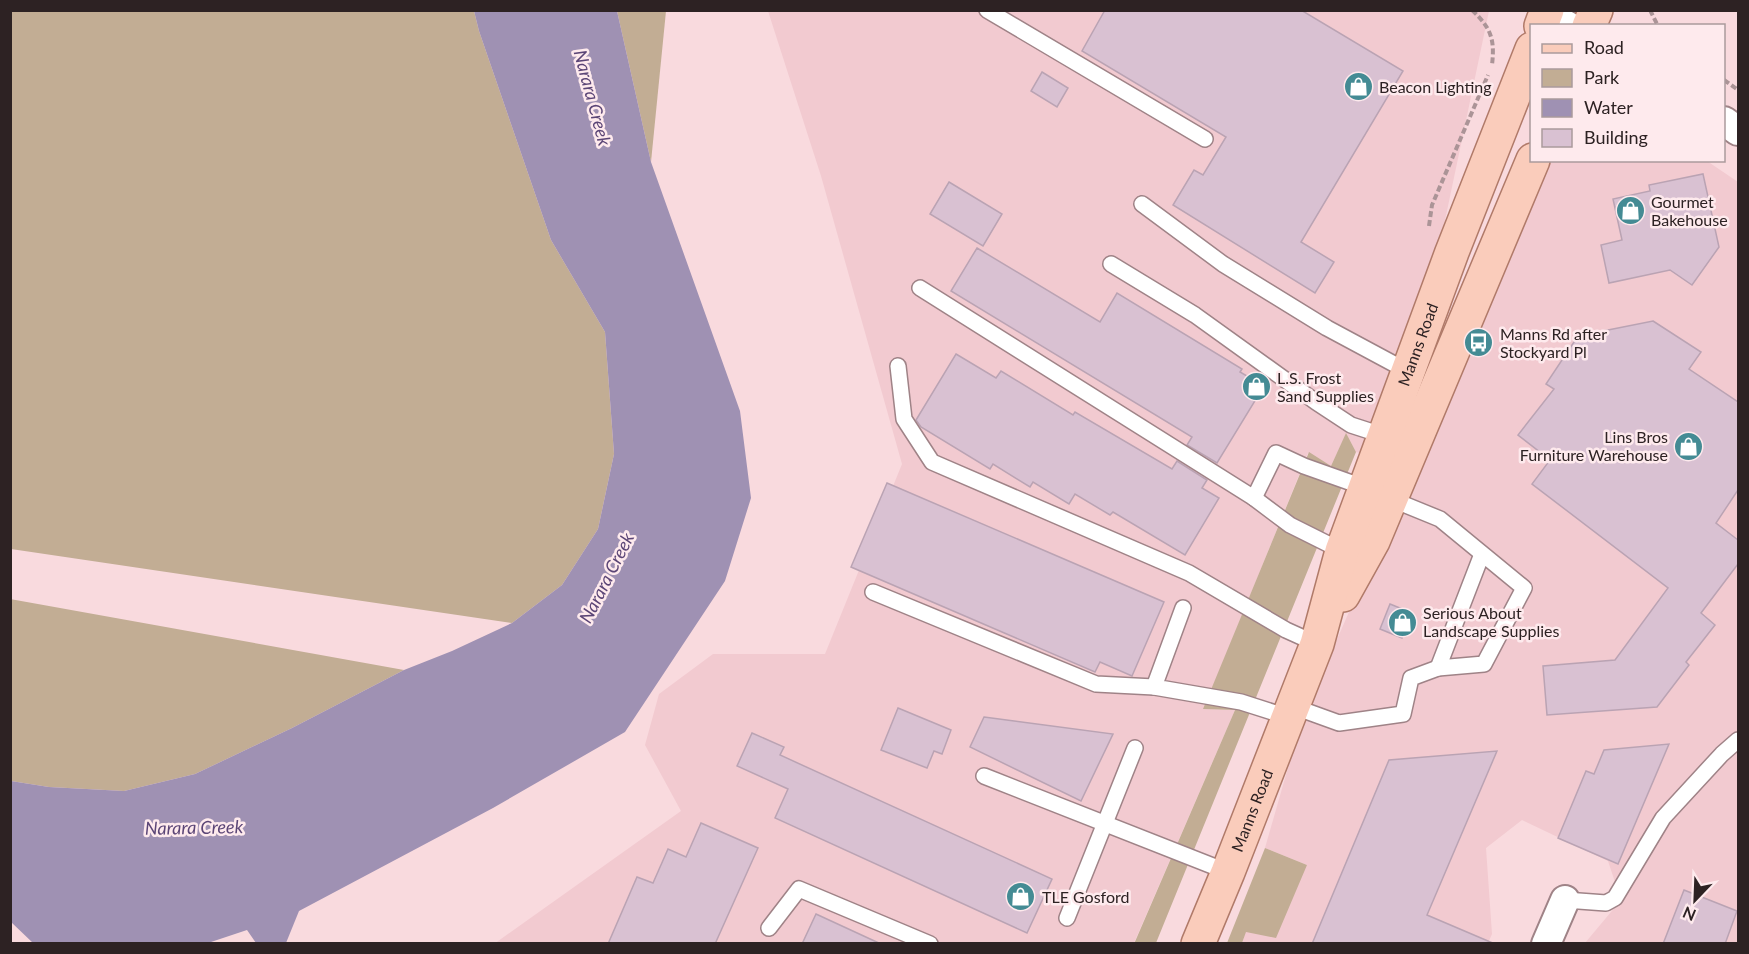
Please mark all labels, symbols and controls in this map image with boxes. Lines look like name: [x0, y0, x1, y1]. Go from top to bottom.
legend: [1530, 24, 1725, 162]
text: Road: [1584, 36, 1624, 58]
water label: Narara Creek: [570, 47, 616, 149]
text: Park: [1584, 66, 1620, 88]
shop icon: Beacon Lighting: [1342, 71, 1374, 103]
place label: Beacon Lighting: [1379, 77, 1492, 96]
text: Water: [1584, 96, 1633, 118]
text: Building: [1584, 126, 1648, 148]
place label: Gourmet Bakehouse: [1651, 192, 1728, 229]
shop icon: Gourmet Bakehouse: [1614, 195, 1646, 227]
street label: Manns Road: [1394, 300, 1441, 389]
place label: Manns Rd after Stockyard Pl: [1500, 324, 1607, 361]
bus stop icon: Manns Rd after Stockyard Pl: [1463, 327, 1495, 359]
place label: L.S. Frost Sand Supplies: [1277, 368, 1374, 405]
shop icon: L.S. Frost Sand Supplies: [1240, 371, 1272, 403]
place label: Lins Bros Furniture Warehouse: [1520, 427, 1668, 464]
shop icon: Lins Bros Furniture Warehouse: [1673, 430, 1705, 462]
water label: Narara Creek: [574, 528, 638, 626]
place label: Serious About Landscape Supplies: [1423, 603, 1560, 640]
shop icon: Serious About Landscape Supplies: [1386, 606, 1418, 638]
street label: Manns Road: [1227, 766, 1276, 854]
water label: Narara Creek: [145, 815, 244, 839]
north arrow: [1665, 870, 1725, 930]
shop icon: TLE Gosford: [1005, 881, 1037, 913]
place label: TLE Gosford: [1042, 887, 1129, 906]
text: N: [1680, 903, 1698, 925]

